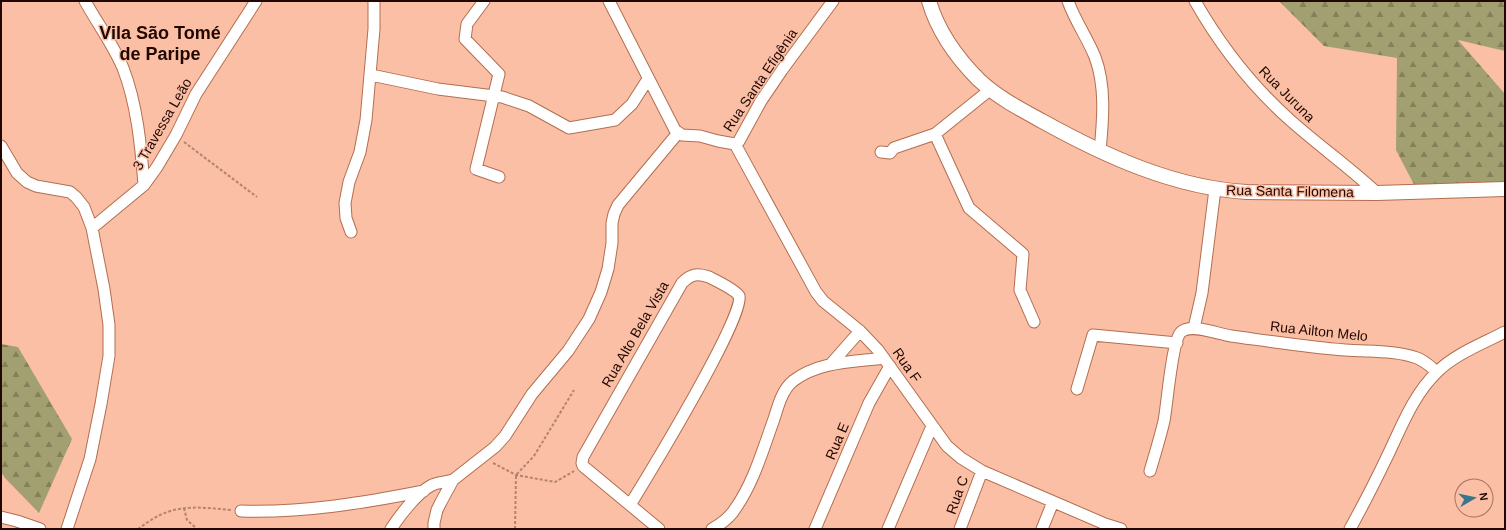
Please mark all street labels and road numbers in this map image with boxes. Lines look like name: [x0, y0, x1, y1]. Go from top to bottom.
street label: Rua Santa Efigênia: [720, 25, 800, 134]
street label: Rua Juruna: [1256, 63, 1318, 125]
street label: 3 Travessa Leão: [129, 75, 195, 173]
street label: Rua Santa Filomena: [1226, 182, 1354, 200]
street label: Rua Alto Bela Vista: [598, 278, 672, 390]
street label: Rua Ailton Melo: [1269, 318, 1369, 344]
street label: Rua F: [890, 345, 924, 385]
street label: Rua E: [822, 420, 852, 462]
street label: Rua C: [943, 474, 971, 516]

